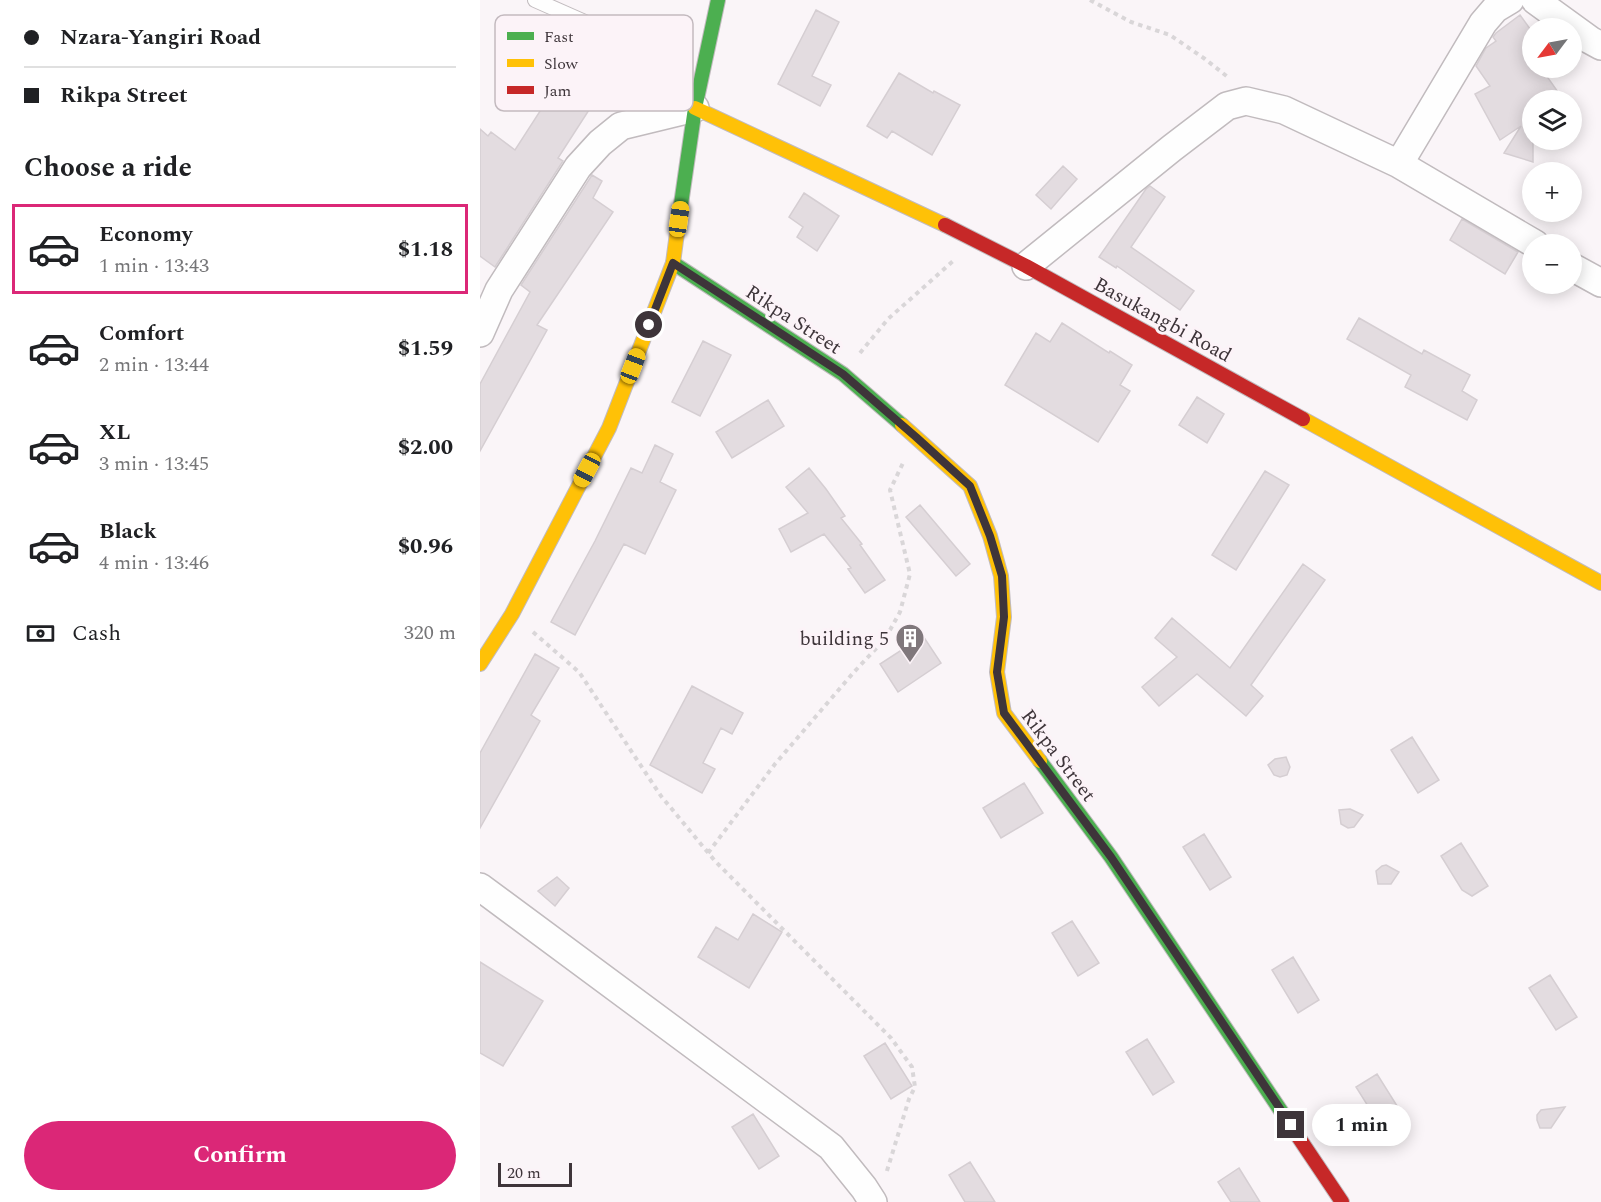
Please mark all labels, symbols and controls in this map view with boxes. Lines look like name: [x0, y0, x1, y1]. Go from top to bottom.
legend: [495, 15, 693, 111]
north arrow: [1522, 18, 1582, 78]
map controls: [1522, 18, 1582, 294]
text: Nzara-Yangiri Road: [60, 21, 261, 54]
text: Fast: [544, 25, 574, 49]
text: Slow: [544, 52, 579, 76]
text: Rikpa Street: [60, 79, 188, 112]
text: Jam: [544, 79, 572, 103]
button: layers: [1522, 90, 1582, 150]
text: Choose a ride: [24, 147, 192, 189]
button: +: [1522, 162, 1582, 222]
car: [668, 200, 690, 238]
text: Economy: [99, 218, 192, 251]
icon: car: [27, 222, 81, 276]
text: $1.18: [398, 233, 453, 266]
button: −: [1522, 234, 1582, 294]
text: 1 min · 13:43: [99, 251, 209, 281]
street label: Basukangbi Road: [1088, 270, 1237, 370]
street label: Rikpa Street: [739, 277, 847, 362]
route start: [635, 311, 662, 338]
text: Comfort: [99, 317, 184, 350]
icon: car: [27, 321, 81, 375]
text: $1.59: [398, 332, 453, 365]
car: [618, 346, 648, 386]
text: 2 min · 13:44: [99, 350, 209, 380]
text: XL: [99, 416, 130, 449]
icon: car: [27, 420, 81, 474]
text: $2.00: [398, 431, 453, 464]
text: 3 min · 13:45: [99, 449, 209, 479]
car: [571, 450, 603, 490]
text: Black: [99, 515, 157, 548]
icon: car: [27, 519, 81, 573]
text: $0.96: [398, 530, 453, 563]
text: 4 min · 13:46: [99, 548, 209, 578]
icon: cash: [24, 617, 57, 650]
text: Cash: [72, 617, 121, 650]
text: 320 m: [404, 618, 456, 648]
building icon: building 5: [894, 622, 926, 664]
place label: building 5: [800, 624, 889, 654]
street label: Rikpa Street: [1013, 703, 1103, 808]
callout: 1 min: [1312, 1104, 1411, 1146]
text: 1 min: [1335, 1110, 1388, 1140]
route end: [1277, 1111, 1304, 1138]
button: Confirm: [24, 1121, 456, 1190]
scale bar: [498, 1160, 572, 1188]
text: 20 m: [507, 1161, 541, 1185]

